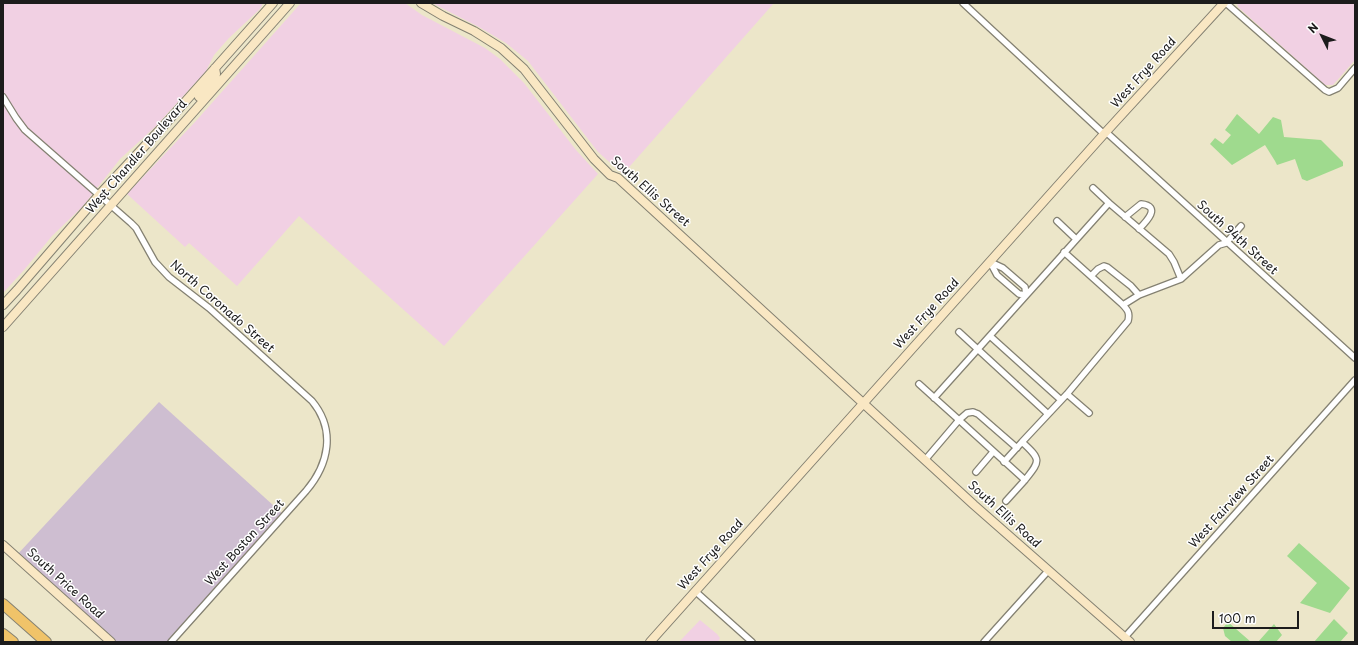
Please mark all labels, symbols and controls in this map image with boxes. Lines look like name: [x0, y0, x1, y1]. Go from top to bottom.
north arrow: [1302, 16, 1342, 56]
text: N: [1303, 19, 1322, 37]
street label: West Frye Road: [1109, 35, 1179, 111]
street label: West Chandler Boulevard: [84, 97, 190, 217]
street label: South Ellis Street: [608, 154, 692, 230]
street label: South 94th Street: [1194, 198, 1280, 278]
street label: North Coronado Street: [167, 258, 277, 356]
street label: West Frye Road: [892, 276, 962, 352]
street label: West Fairview Street: [1186, 453, 1278, 551]
street label: South Ellis Road: [965, 479, 1043, 551]
street label: West Boston Street: [202, 497, 288, 589]
street label: West Frye Road: [676, 517, 746, 593]
street label: South Price Road: [24, 546, 106, 622]
scale bar: [1214, 603, 1301, 629]
text: 100 m: [1219, 609, 1256, 627]

